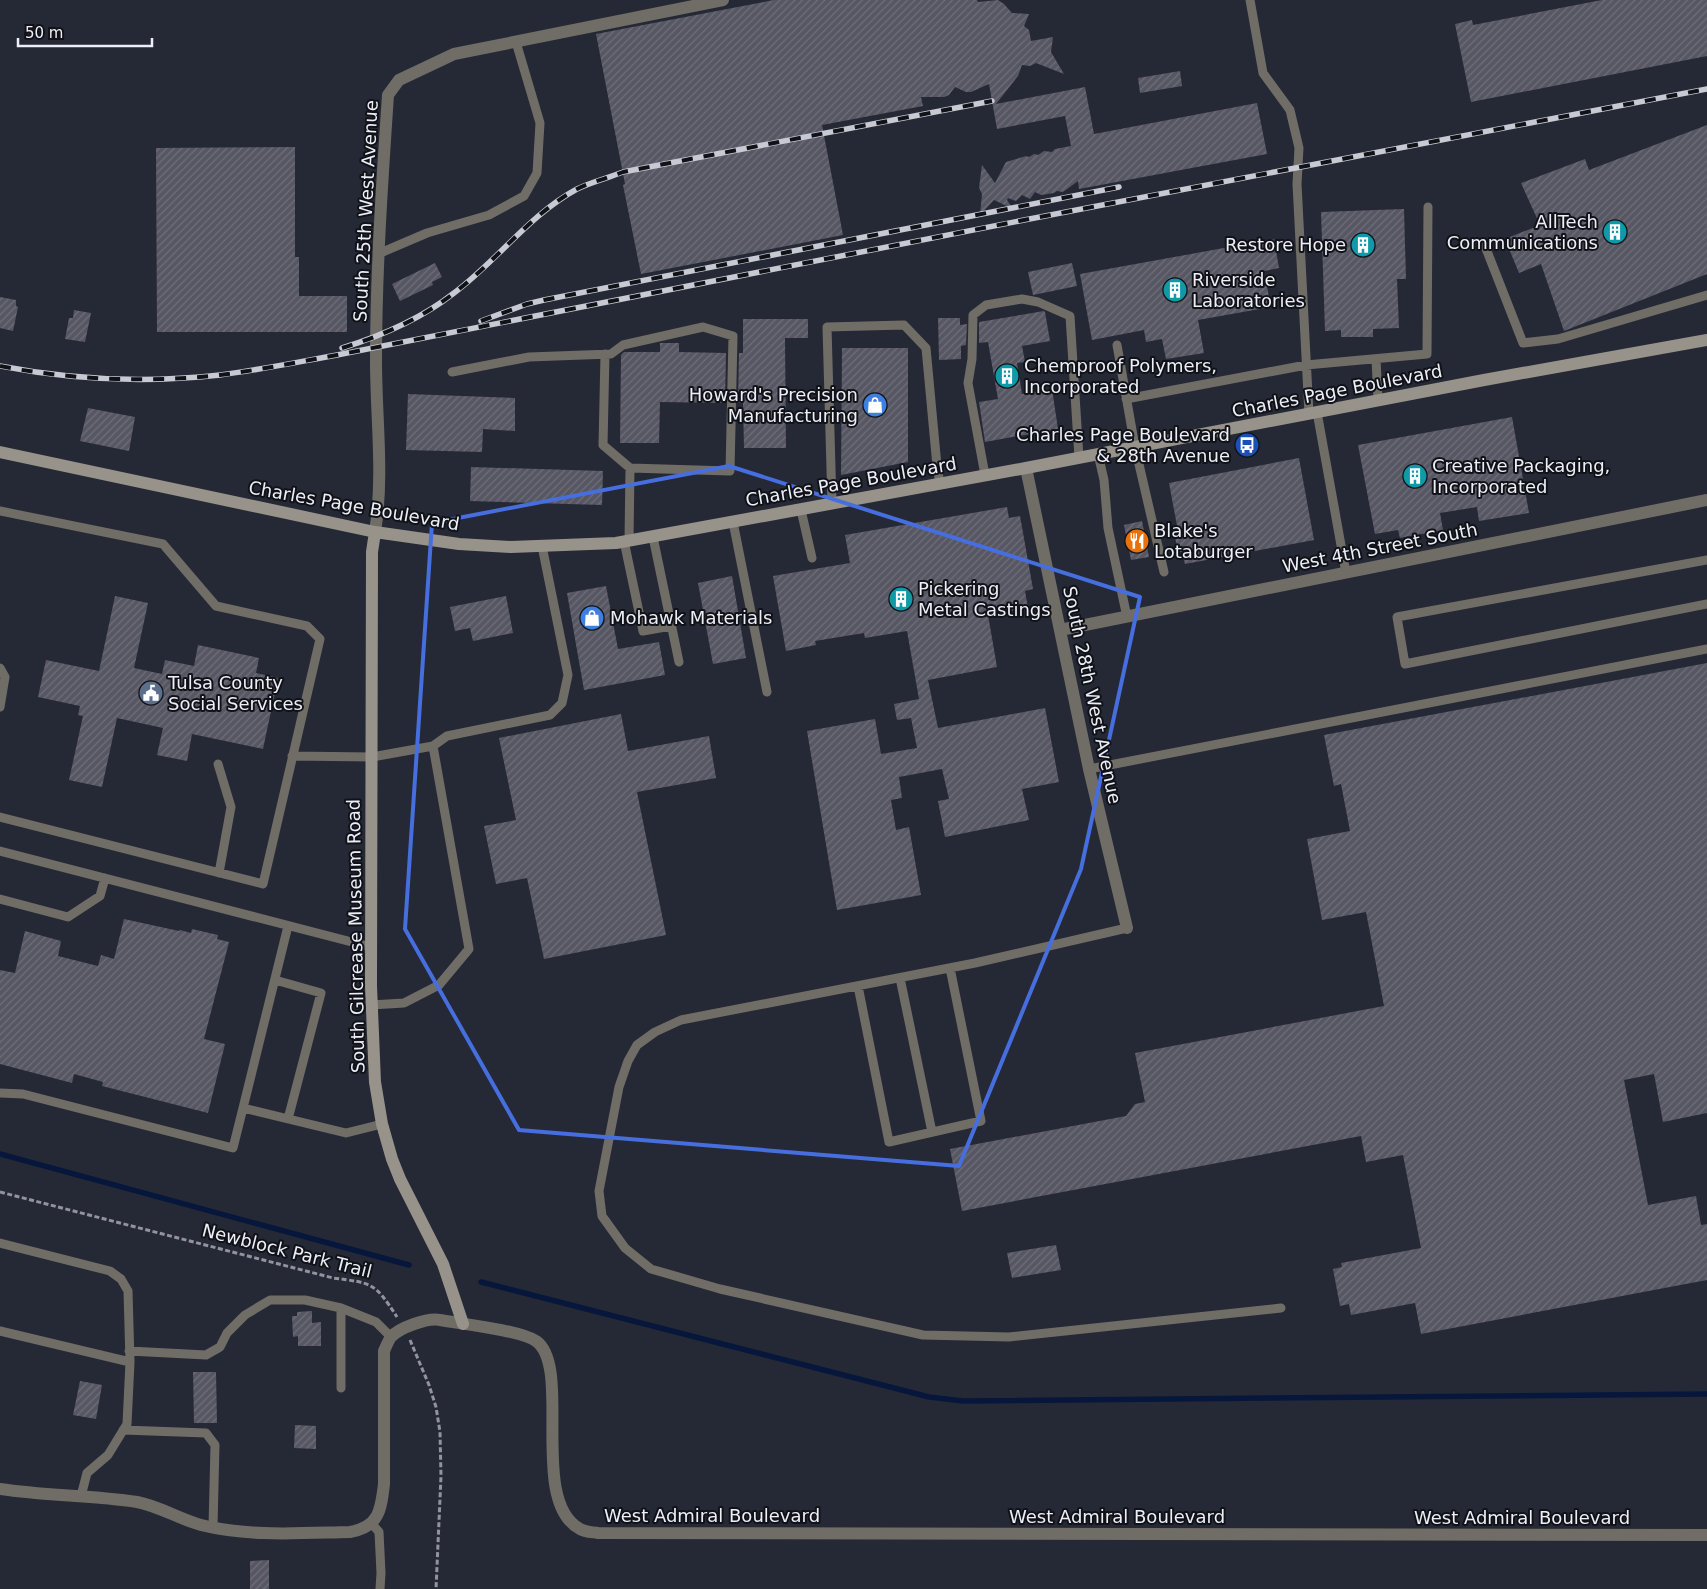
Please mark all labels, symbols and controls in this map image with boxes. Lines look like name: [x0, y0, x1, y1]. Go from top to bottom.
scale bar: [18, 15, 151, 47]
text: 50 m: [25, 24, 63, 42]
street label: South 25th West Avenue: [349, 100, 382, 322]
place label: AllTech Communications: [1447, 211, 1598, 253]
building icon: AllTech Communications: [1602, 219, 1628, 245]
building icon: Restore Hope: [1350, 232, 1376, 258]
place label: Restore Hope: [1225, 234, 1346, 255]
place label: Riverside Laboratories: [1192, 269, 1305, 311]
building icon: Riverside Laboratories: [1162, 277, 1188, 303]
place label: Chemproof Polymers, Incorporated: [1024, 355, 1217, 397]
street label: Charles Page Boulevard: [1230, 360, 1444, 421]
building icon: Chemproof Polymers, Incorporated: [994, 363, 1020, 389]
place label: Howard's Precision Manufacturing: [689, 384, 858, 426]
shop icon: Howard's Precision Manufacturing: [862, 392, 888, 418]
place label: Charles Page Boulevard & 28th Avenue: [1016, 424, 1230, 466]
bus stop icon: Charles Page Boulevard & 28th Avenue: [1234, 432, 1260, 458]
street label: Charles Page Boulevard: [744, 453, 958, 510]
place label: Creative Packaging, Incorporated: [1432, 455, 1610, 497]
building icon: Creative Packaging, Incorporated: [1402, 463, 1428, 489]
street label: Charles Page Boulevard: [247, 477, 461, 534]
street label: West 4th Street South: [1281, 518, 1479, 577]
place label: Blake's Lotaburger: [1154, 520, 1253, 562]
restaurant icon: Blake's Lotaburger: [1124, 528, 1150, 554]
place label: Pickering Metal Castings: [918, 578, 1051, 620]
street label: South 28th West Avenue: [1059, 584, 1126, 806]
building icon: Pickering Metal Castings: [888, 586, 914, 612]
shop icon: Mohawk Materials: [579, 605, 605, 631]
place label: Mohawk Materials: [610, 607, 772, 628]
place label: Tulsa County Social Services: [167, 672, 303, 714]
public building icon: Tulsa County Social Services: [138, 680, 164, 706]
street label: South Gilcrease Museum Road: [343, 799, 368, 1073]
street label: Newblock Park Trail: [200, 1219, 374, 1282]
street label: West Admiral Boulevard: [604, 1505, 820, 1526]
street label: West Admiral Boulevard: [1009, 1506, 1225, 1527]
street label: West Admiral Boulevard: [1414, 1507, 1630, 1528]

